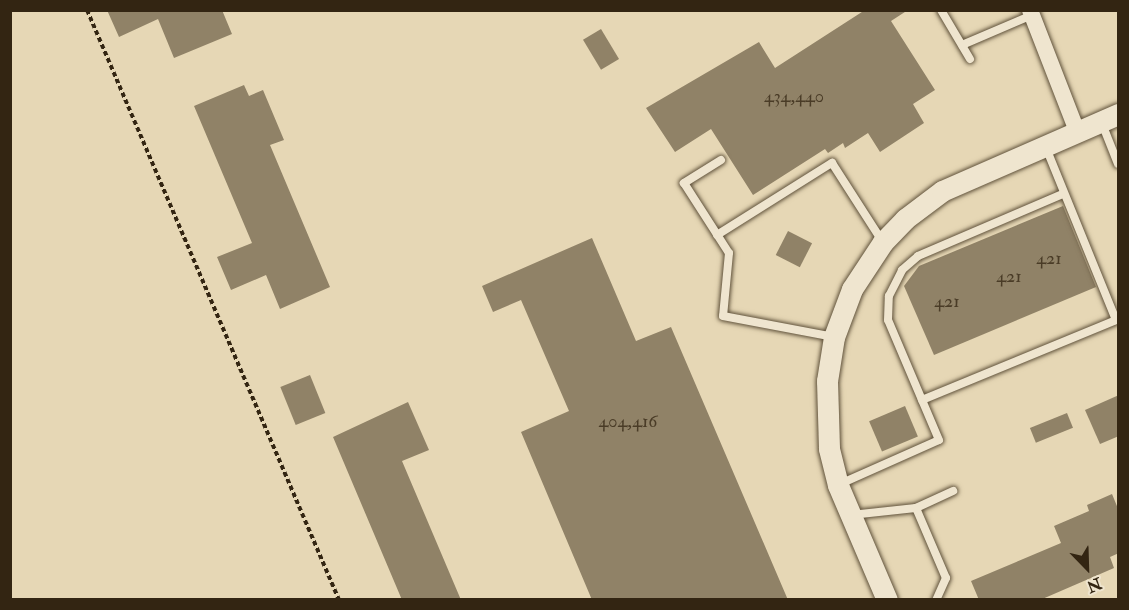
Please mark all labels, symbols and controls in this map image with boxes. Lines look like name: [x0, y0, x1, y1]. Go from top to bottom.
house number: 434,440: [764, 86, 824, 108]
house number: 421: [1036, 248, 1062, 270]
house number: 421: [996, 266, 1022, 288]
house number: 421: [934, 291, 960, 313]
house number: 404,416: [599, 411, 657, 433]
north arrow: [1057, 538, 1117, 598]
text: N: [1084, 573, 1105, 597]

